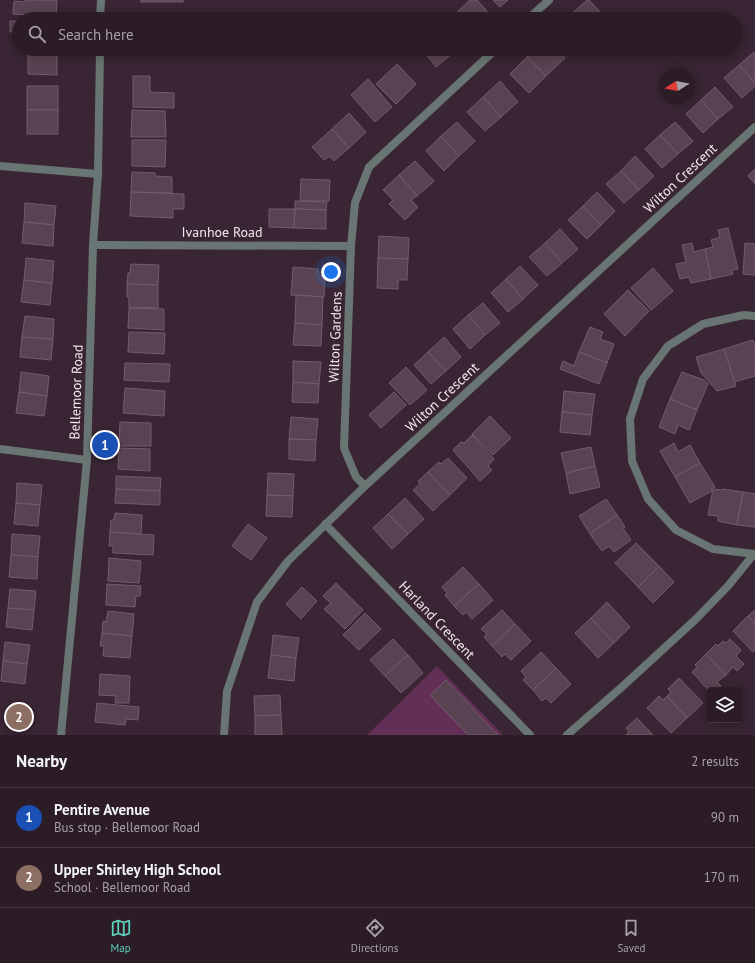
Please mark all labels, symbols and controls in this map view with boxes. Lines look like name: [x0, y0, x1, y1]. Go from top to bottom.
search box: [12, 12, 743, 56]
icon: search: [26, 23, 48, 45]
text: Search here: [58, 25, 134, 44]
north arrow: [659, 68, 695, 104]
street label: Wilton Crescent: [639, 139, 721, 217]
street label: Ivanhoe Road: [181, 223, 263, 241]
your location: [321, 262, 341, 282]
street label: Wilton Gardens: [324, 291, 346, 383]
street label: Bellemoor Road: [65, 344, 87, 440]
street label: Wilton Crescent: [401, 358, 483, 436]
pin: 1: [92, 430, 118, 460]
street label: Harland Crescent: [395, 577, 479, 663]
map controls: [707, 687, 743, 723]
button: layers: [707, 687, 743, 723]
pin: 2: [6, 702, 32, 732]
text: Nearby: [16, 750, 67, 772]
text: 2 results: [691, 753, 739, 770]
text: Pentire Avenue: [54, 800, 150, 819]
text: 1: [25, 809, 33, 826]
text: 90 m: [711, 809, 739, 826]
text: Bus stop · Bellemoor Road: [54, 819, 200, 836]
text: Upper Shirley High School: [54, 860, 221, 879]
text: 2: [25, 869, 33, 886]
text: 170 m: [704, 869, 739, 886]
text: School · Bellemoor Road: [54, 879, 190, 896]
tab: Map: [110, 917, 132, 955]
tab: Directions: [351, 917, 398, 955]
tab: Saved: [617, 917, 645, 955]

